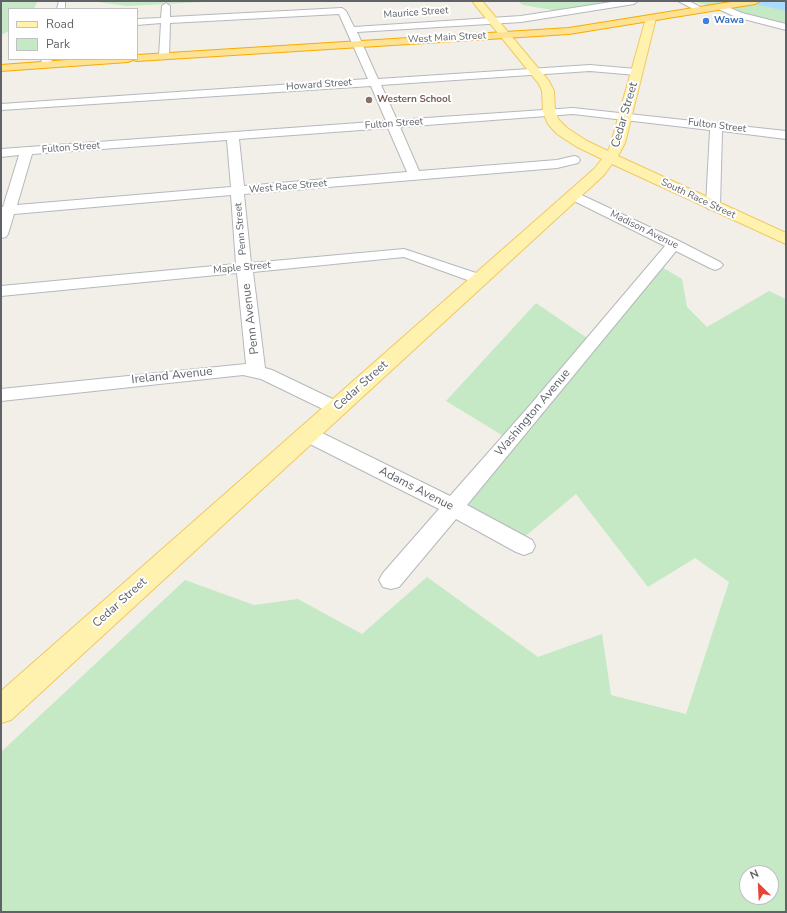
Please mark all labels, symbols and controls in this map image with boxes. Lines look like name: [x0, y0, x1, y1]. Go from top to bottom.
street label: Maurice Street: [383, 5, 449, 21]
legend: [8, 8, 138, 60]
place label: Wawa: [714, 15, 744, 27]
text: Road: [46, 16, 74, 32]
marker: Wawa: [701, 16, 711, 26]
street label: West Main Street: [408, 30, 486, 46]
text: Park: [46, 36, 70, 52]
street label: Howard Street: [286, 77, 352, 93]
street label: Cedar Street: [609, 81, 641, 149]
place label: Western School: [377, 94, 451, 106]
marker: Western School: [364, 95, 374, 105]
street label: Fulton Street: [364, 116, 424, 132]
street label: Fulton Street: [687, 116, 747, 136]
street label: Fulton Street: [41, 140, 101, 156]
street label: South Race Street: [659, 176, 737, 222]
street label: West Race Street: [249, 178, 327, 196]
street label: Penn Street: [233, 202, 249, 256]
street label: Madison Avenue: [608, 208, 680, 252]
street label: Maple Street: [213, 260, 271, 276]
street label: Penn Avenue: [240, 283, 262, 355]
street label: Cedar Street: [331, 358, 391, 414]
street label: Ireland Avenue: [131, 365, 213, 387]
street label: Washington Avenue: [492, 366, 574, 460]
street label: Adams Avenue: [376, 464, 456, 514]
street label: Cedar Street: [90, 575, 150, 631]
north arrow: [739, 865, 779, 905]
text: N: [748, 866, 761, 883]

